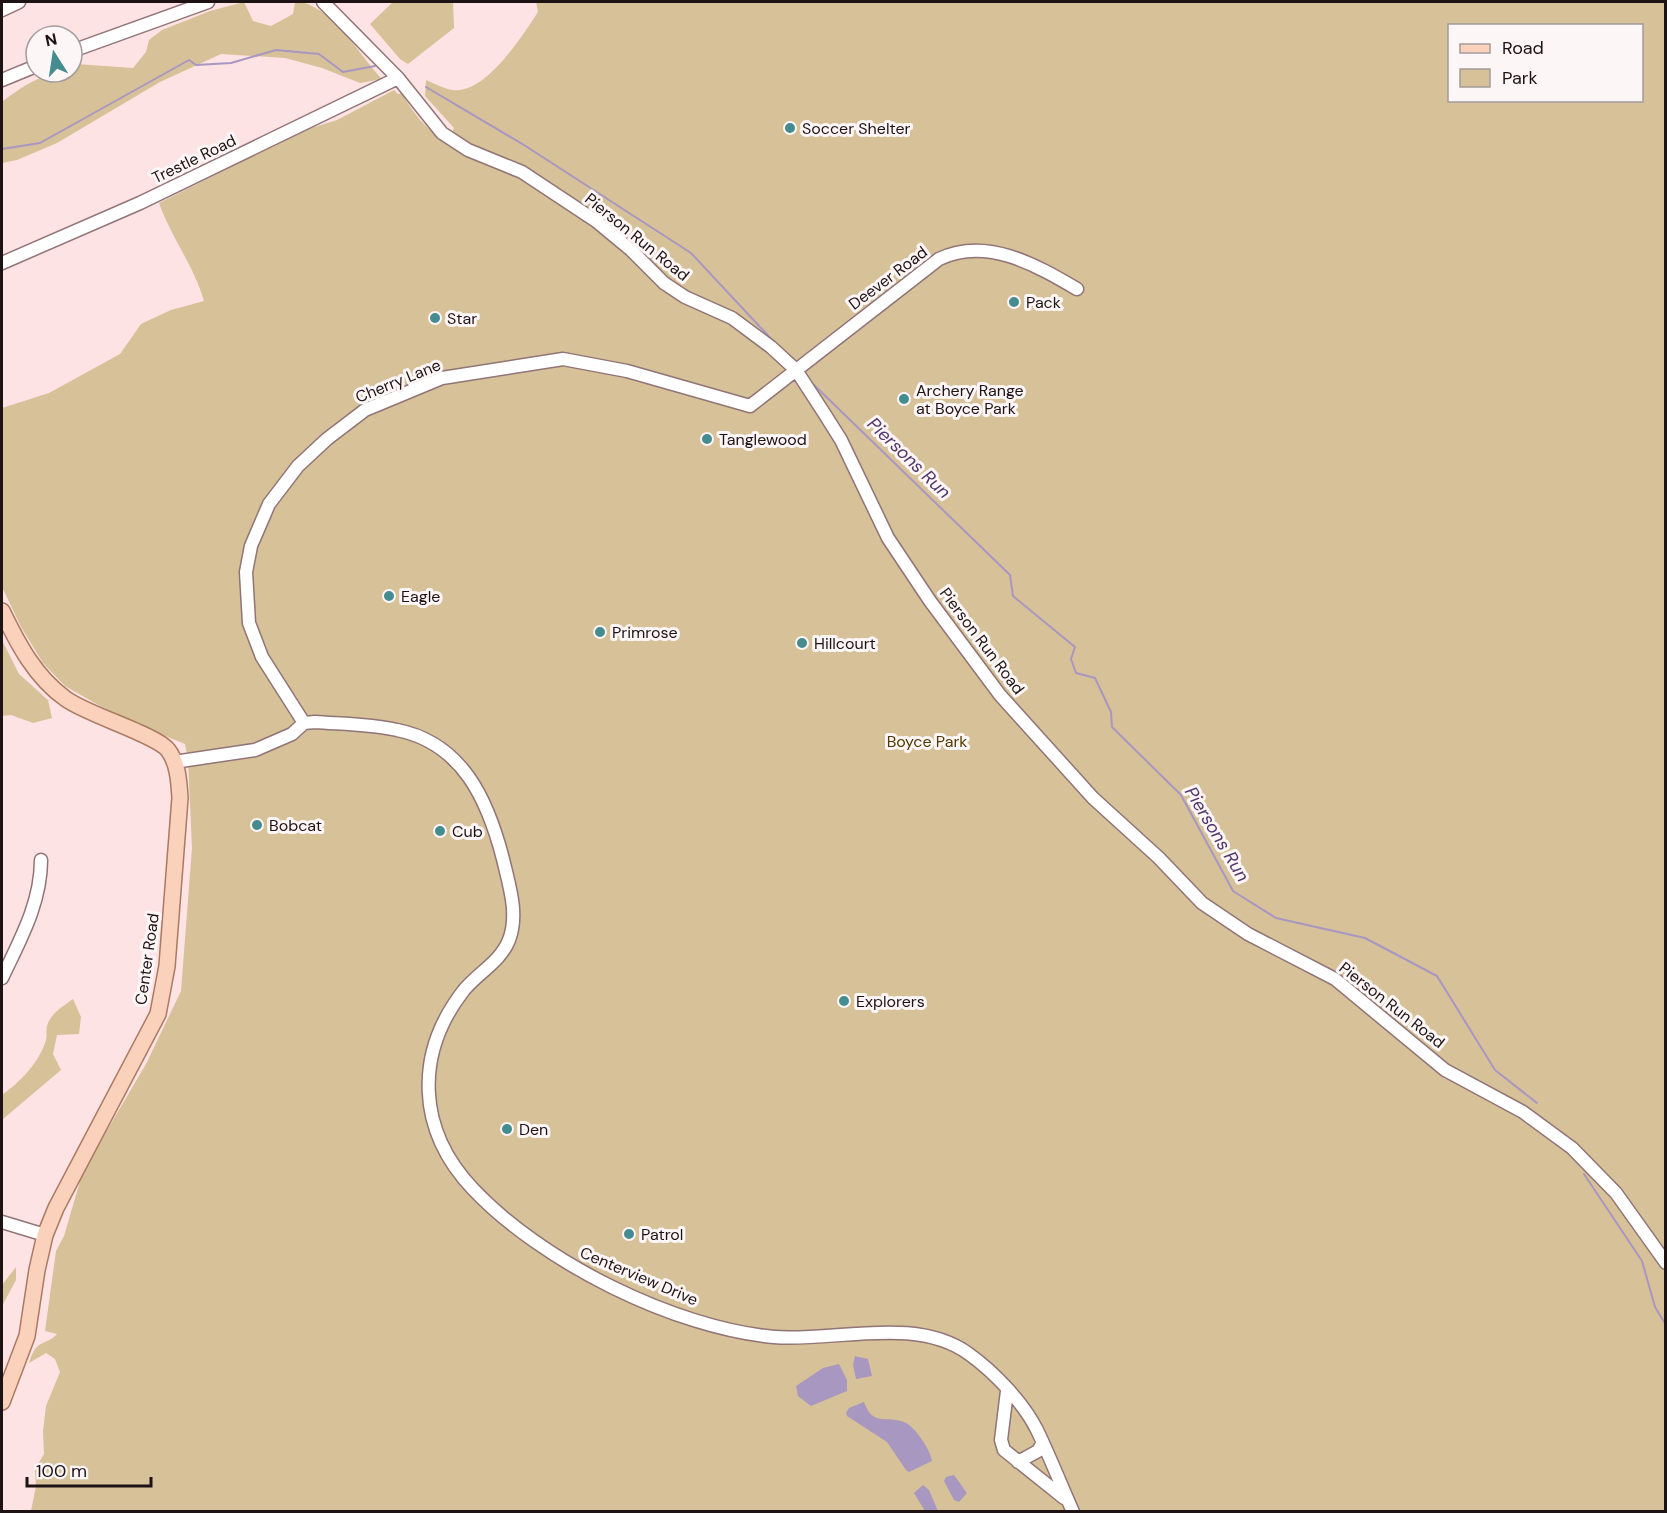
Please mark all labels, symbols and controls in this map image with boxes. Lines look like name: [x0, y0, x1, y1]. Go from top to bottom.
north arrow: [24, 24, 84, 84]
legend: [1448, 24, 1643, 102]
text: N: [43, 28, 59, 51]
text: Road: [1502, 36, 1544, 60]
text: Park: [1502, 66, 1538, 90]
place label: Soccer Shelter: [802, 118, 911, 139]
marker: Soccer Shelter: [783, 121, 797, 135]
street label: Trestle Road: [149, 130, 239, 188]
street label: Pierson Run Road: [580, 188, 694, 286]
street label: Deever Road: [844, 242, 932, 314]
place label: Pack: [1026, 292, 1061, 313]
marker: Pack: [1007, 295, 1021, 309]
place label: Star: [447, 308, 477, 329]
marker: Star: [428, 311, 442, 325]
street label: Cherry Lane: [352, 354, 444, 408]
place label: Archery Range at Boyce Park: [916, 380, 1024, 419]
marker: Archery Range at Boyce Park: [897, 392, 911, 406]
water label: Piersons Run: [862, 412, 956, 504]
place label: Tanglewood: [719, 429, 807, 450]
marker: Tanglewood: [700, 432, 714, 446]
street label: Pierson Run Road: [935, 583, 1029, 699]
place label: Eagle: [401, 586, 440, 607]
marker: Eagle: [382, 589, 396, 603]
place label: Primrose: [612, 622, 678, 643]
marker: Primrose: [593, 625, 607, 639]
place label: Hillcourt: [814, 633, 876, 654]
marker: Hillcourt: [795, 636, 809, 650]
park label: Boyce Park: [887, 731, 967, 752]
water label: Piersons Run: [1179, 782, 1255, 886]
place label: Bobcat: [269, 815, 322, 836]
marker: Bobcat: [250, 818, 264, 832]
place label: Cub: [452, 821, 483, 842]
marker: Cub: [433, 824, 447, 838]
street label: Center Road: [130, 912, 164, 1006]
street label: Pierson Run Road: [1335, 957, 1449, 1053]
place label: Explorers: [856, 991, 925, 1012]
marker: Explorers: [837, 994, 851, 1008]
place label: Den: [519, 1119, 548, 1140]
marker: Den: [500, 1122, 514, 1136]
place label: Patrol: [641, 1224, 683, 1245]
marker: Patrol: [622, 1227, 636, 1241]
street label: Centerview Drive: [577, 1242, 701, 1310]
scale bar: [27, 1450, 152, 1488]
text: 100 m: [36, 1459, 87, 1483]

